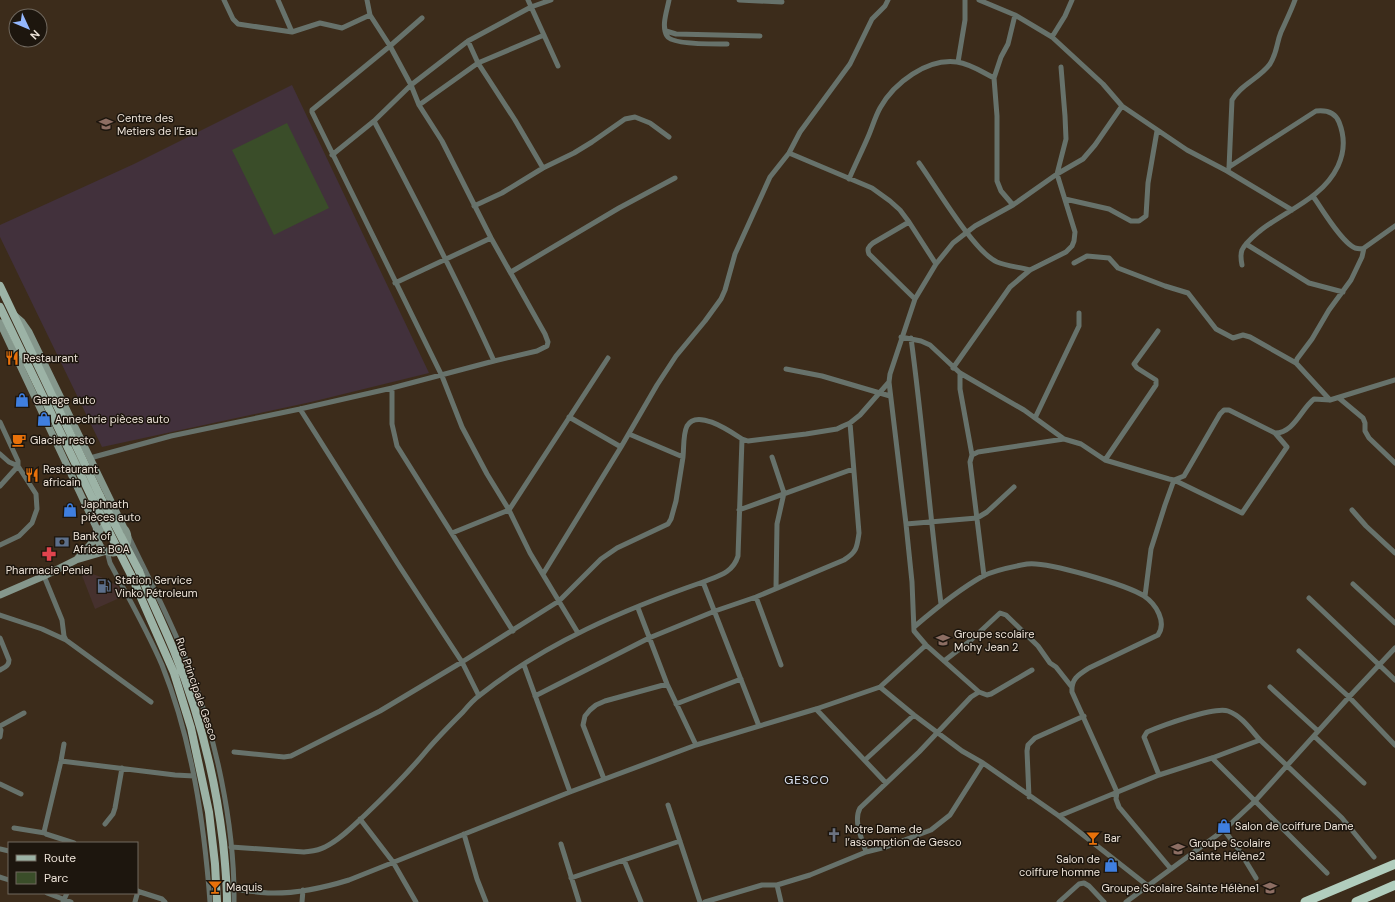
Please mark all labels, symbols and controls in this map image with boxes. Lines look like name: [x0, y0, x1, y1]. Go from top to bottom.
north arrow: [8, 8, 48, 48]
text: N: [27, 27, 43, 43]
place label: Centre des Metiers de l’Eau: [117, 111, 197, 138]
school or university icon: Centre des Metiers de l’Eau: [98, 116, 114, 132]
restaurant icon: Restaurant: [4, 350, 20, 366]
place label: Restaurant: [23, 351, 78, 365]
shop icon: Garage auto: [14, 392, 30, 408]
place label: Garage auto: [33, 393, 95, 407]
shop icon: Annechrie pièces auto: [36, 411, 52, 427]
place label: Annechrie pièces auto: [55, 412, 169, 426]
cafe icon: Glacier resto: [11, 432, 27, 448]
place label: Glacier resto: [30, 433, 95, 447]
place label: Restaurant africain: [43, 462, 98, 489]
restaurant icon: Restaurant africain: [24, 467, 40, 483]
place label: Japhnath pièces auto: [81, 497, 141, 524]
shop icon: Japhnath pièces auto: [62, 502, 78, 518]
place label: Bank of Africa: BOA: [73, 529, 130, 556]
bank icon: Bank of Africa: BOA: [54, 534, 70, 550]
pharmacy icon: Pharmacie Peniel: [41, 546, 57, 562]
place label: Pharmacie Peniel: [6, 563, 92, 577]
place label: Station Service Vinko Pétroleum: [115, 573, 198, 600]
fuel station icon: Station Service Vinko Pétroleum: [96, 578, 112, 594]
place label: Groupe scolaire Mohy Jean 2: [954, 627, 1035, 654]
school or university icon: Groupe scolaire Mohy Jean 2: [935, 632, 951, 648]
street label: Rue Principale Gesco: [173, 636, 221, 742]
district label: GESCO: [784, 772, 830, 788]
shop icon: Salon de coiffure Dame: [1216, 818, 1232, 834]
place label: Salon de coiffure Dame: [1235, 819, 1354, 833]
place label: Notre Dame de l’assomption de Gesco: [845, 822, 962, 849]
church icon: Notre Dame de l’assomption de Gesco: [826, 827, 842, 843]
bar icon: Bar: [1085, 830, 1101, 846]
place label: Bar: [1104, 831, 1121, 845]
place label: Groupe Scolaire Sainte Hélène2: [1189, 836, 1270, 863]
school or university icon: Groupe Scolaire Sainte Hélène2: [1170, 841, 1186, 857]
legend: [8, 842, 138, 894]
text: Route: [44, 850, 76, 866]
place label: Salon de coiffure homme: [1019, 852, 1100, 879]
shop icon: Salon de coiffure homme: [1103, 857, 1119, 873]
text: Parc: [44, 870, 68, 886]
bar icon: Maquis: [207, 879, 223, 895]
place label: Maquis: [226, 880, 263, 894]
school or university icon: Groupe Scolaire Sainte Hélène1: [1262, 880, 1278, 896]
place label: Groupe Scolaire Sainte Hélène1: [1102, 881, 1259, 895]

